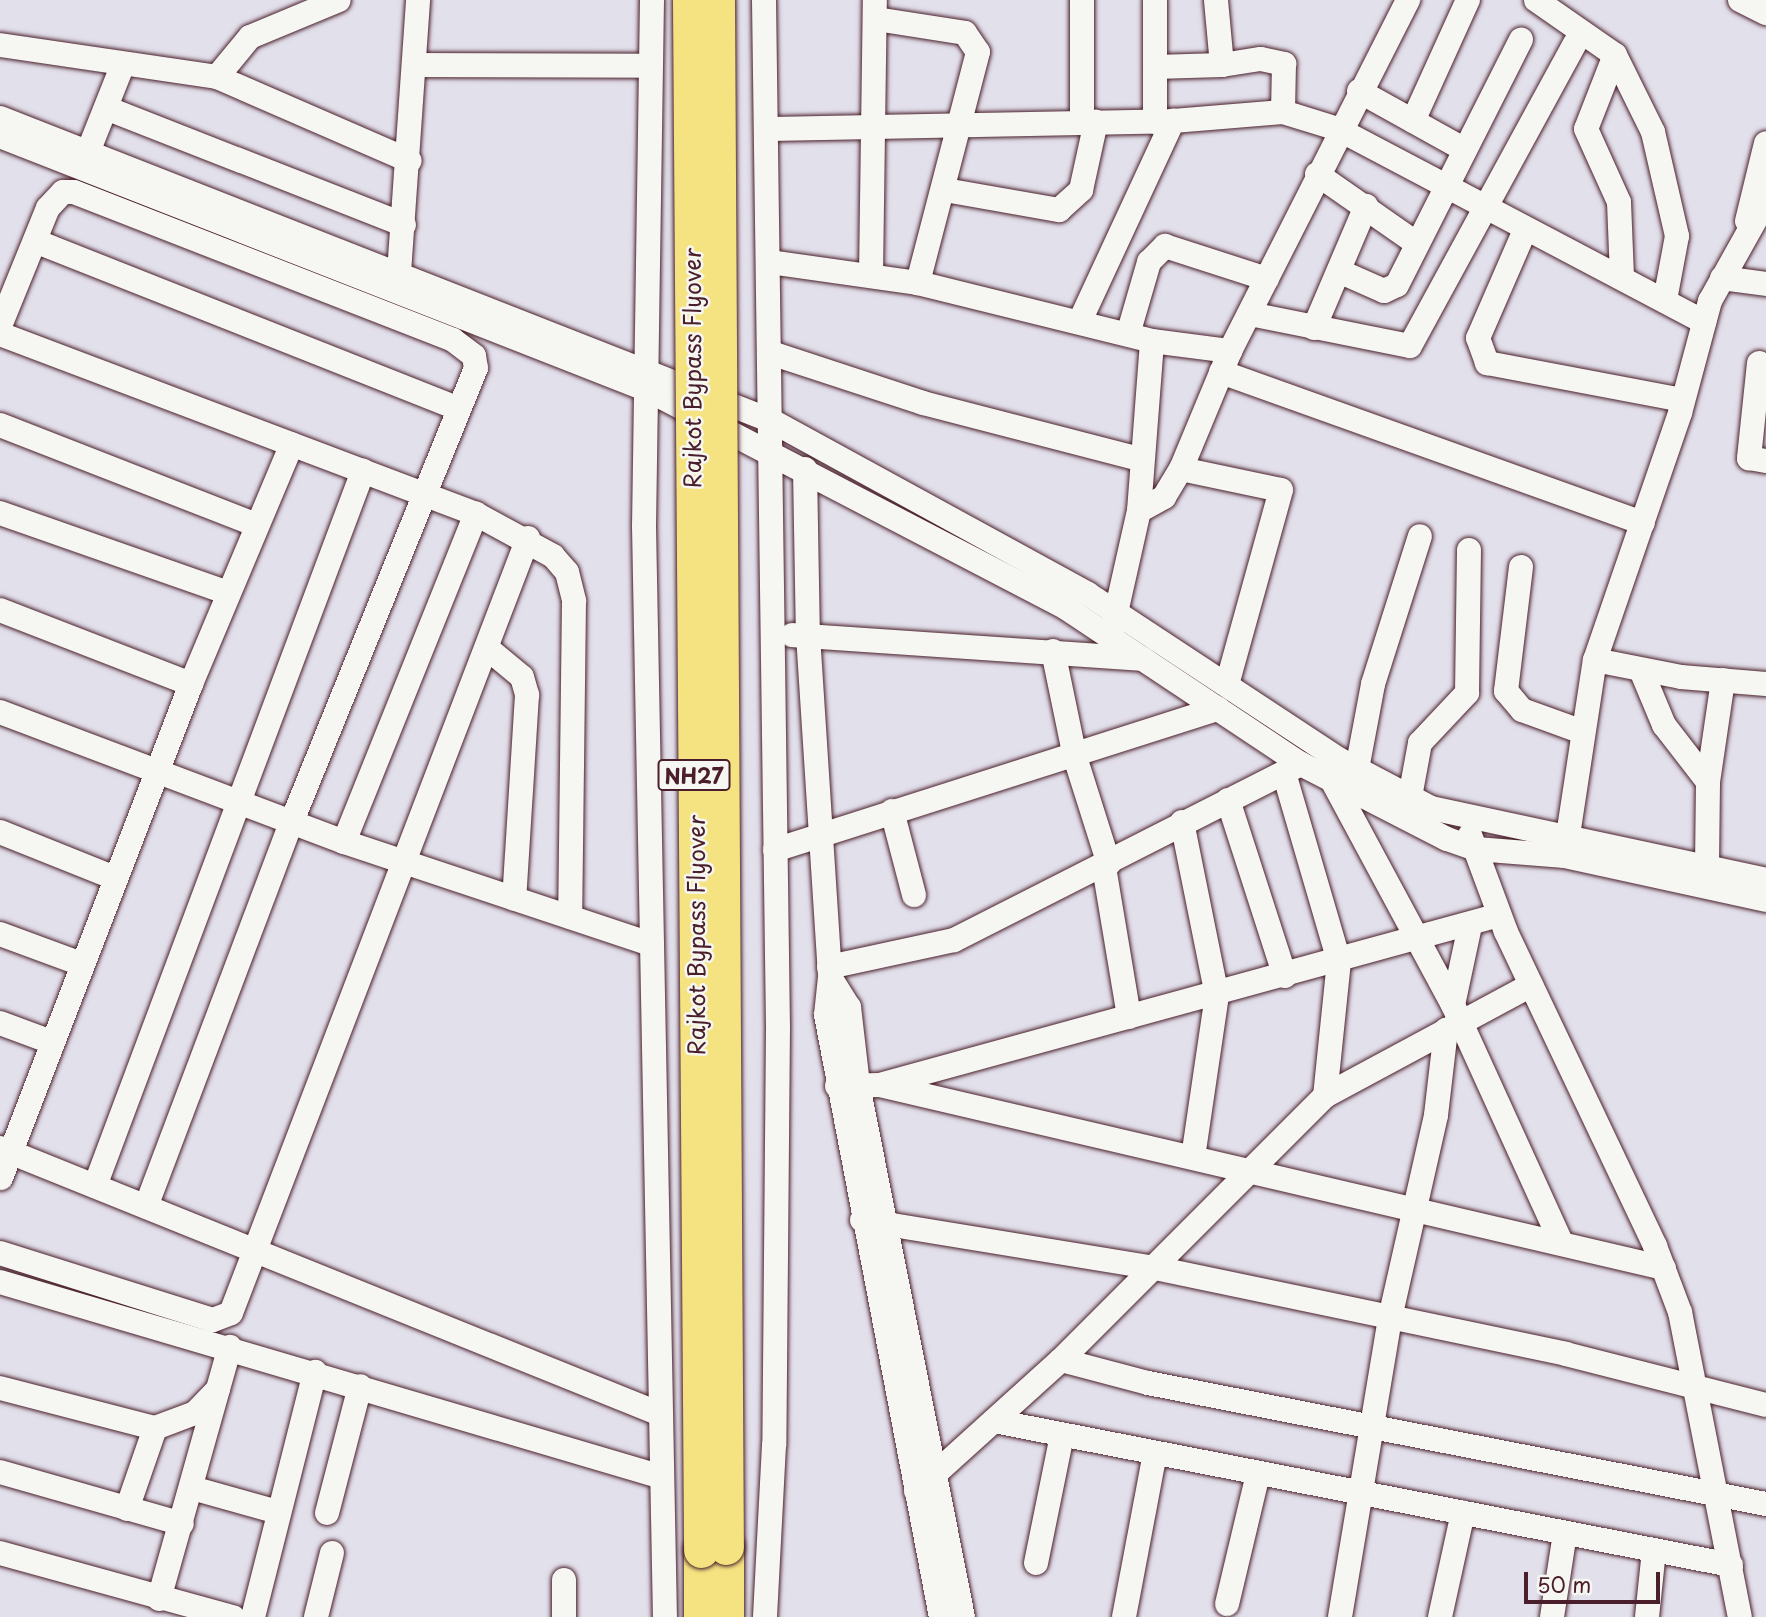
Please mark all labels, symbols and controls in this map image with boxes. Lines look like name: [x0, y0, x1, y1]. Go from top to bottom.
street label: Rajkot Bypass Flyover: [678, 246, 706, 490]
road number: NH27: [657, 758, 731, 792]
street label: Rajkot Bypass Flyover: [682, 813, 710, 1057]
scale bar: [1528, 1558, 1664, 1602]
text: 50 m: [1537, 1568, 1591, 1600]

